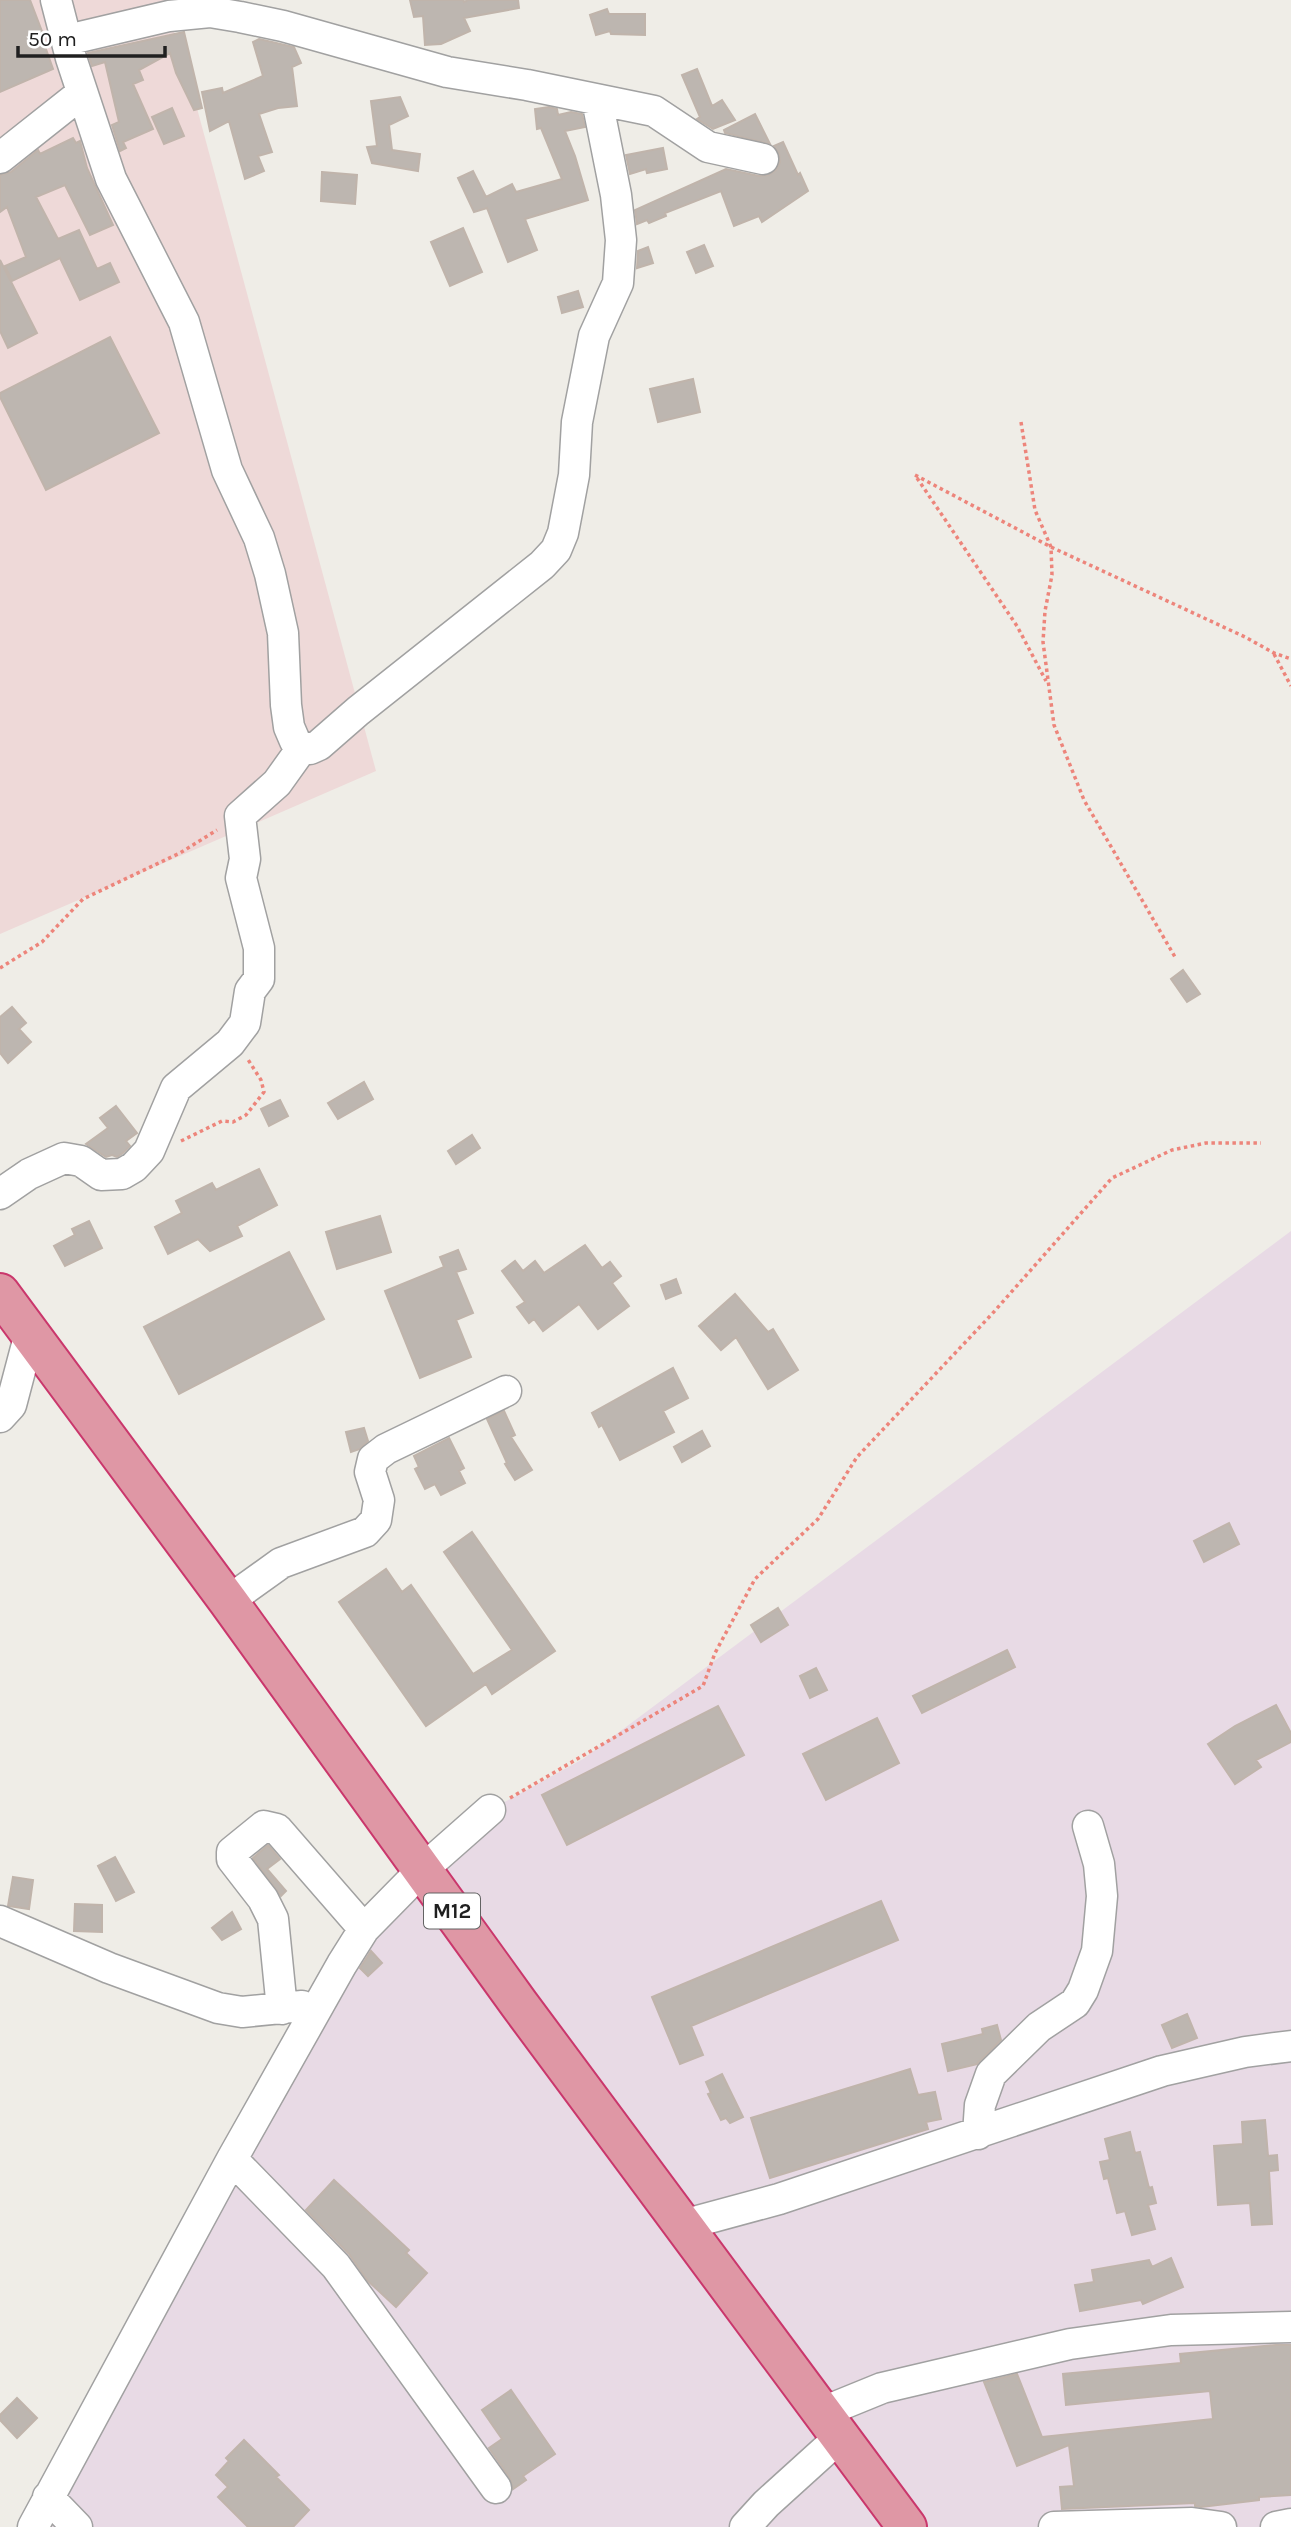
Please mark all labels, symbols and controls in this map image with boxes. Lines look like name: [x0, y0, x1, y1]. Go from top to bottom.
scale bar: [18, 14, 164, 58]
text: 50 m: [28, 27, 77, 51]
road number: M12: [424, 1894, 480, 1928]

